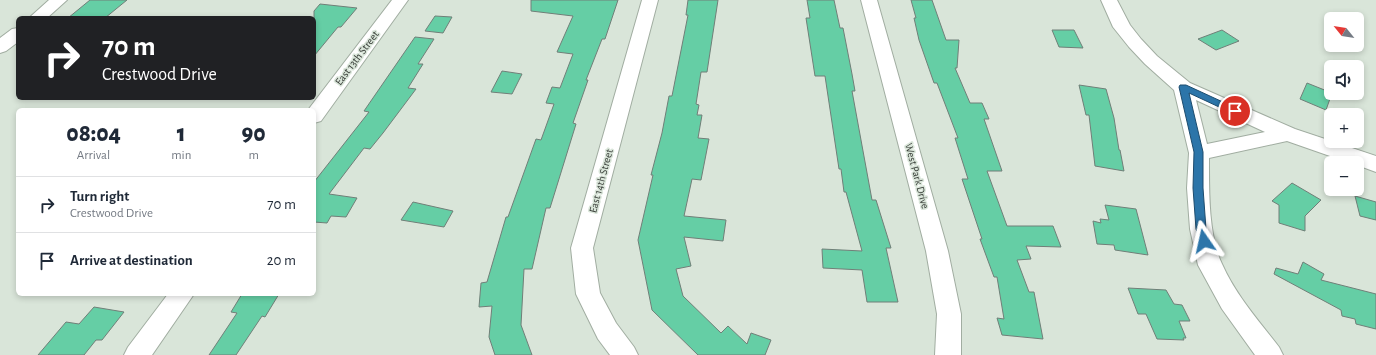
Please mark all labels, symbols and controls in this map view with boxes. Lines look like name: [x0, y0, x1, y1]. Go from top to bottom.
north arrow: [1324, 12, 1364, 52]
map controls: [1324, 12, 1364, 196]
street label: East 13th Street: [333, 28, 381, 87]
icon: right: [36, 32, 88, 84]
text: 70 m: [102, 33, 156, 61]
button: sound: [1324, 60, 1364, 100]
text: Crestwood Drive: [102, 66, 217, 84]
pin: [1218, 94, 1252, 128]
icon: arrive: [1224, 100, 1246, 122]
button: +: [1324, 108, 1364, 148]
text: 08:04: [66, 122, 121, 146]
text: 1: [177, 122, 186, 146]
text: 90: [242, 122, 266, 146]
street label: West Park Drive: [903, 142, 931, 210]
street label: East 14th Street: [587, 147, 615, 214]
text: Arrival: [77, 149, 110, 162]
text: min: [171, 149, 191, 162]
text: m: [248, 149, 259, 162]
button: −: [1324, 156, 1364, 196]
text: Turn right: [70, 189, 129, 204]
icon: right: [36, 194, 58, 216]
text: 70 m: [267, 197, 296, 212]
text: Crestwood Drive: [70, 207, 153, 220]
position arrow: [1183, 220, 1225, 262]
icon: arrive: [36, 250, 58, 272]
text: Arrive at destination: [70, 253, 193, 268]
text: 20 m: [267, 253, 296, 268]

